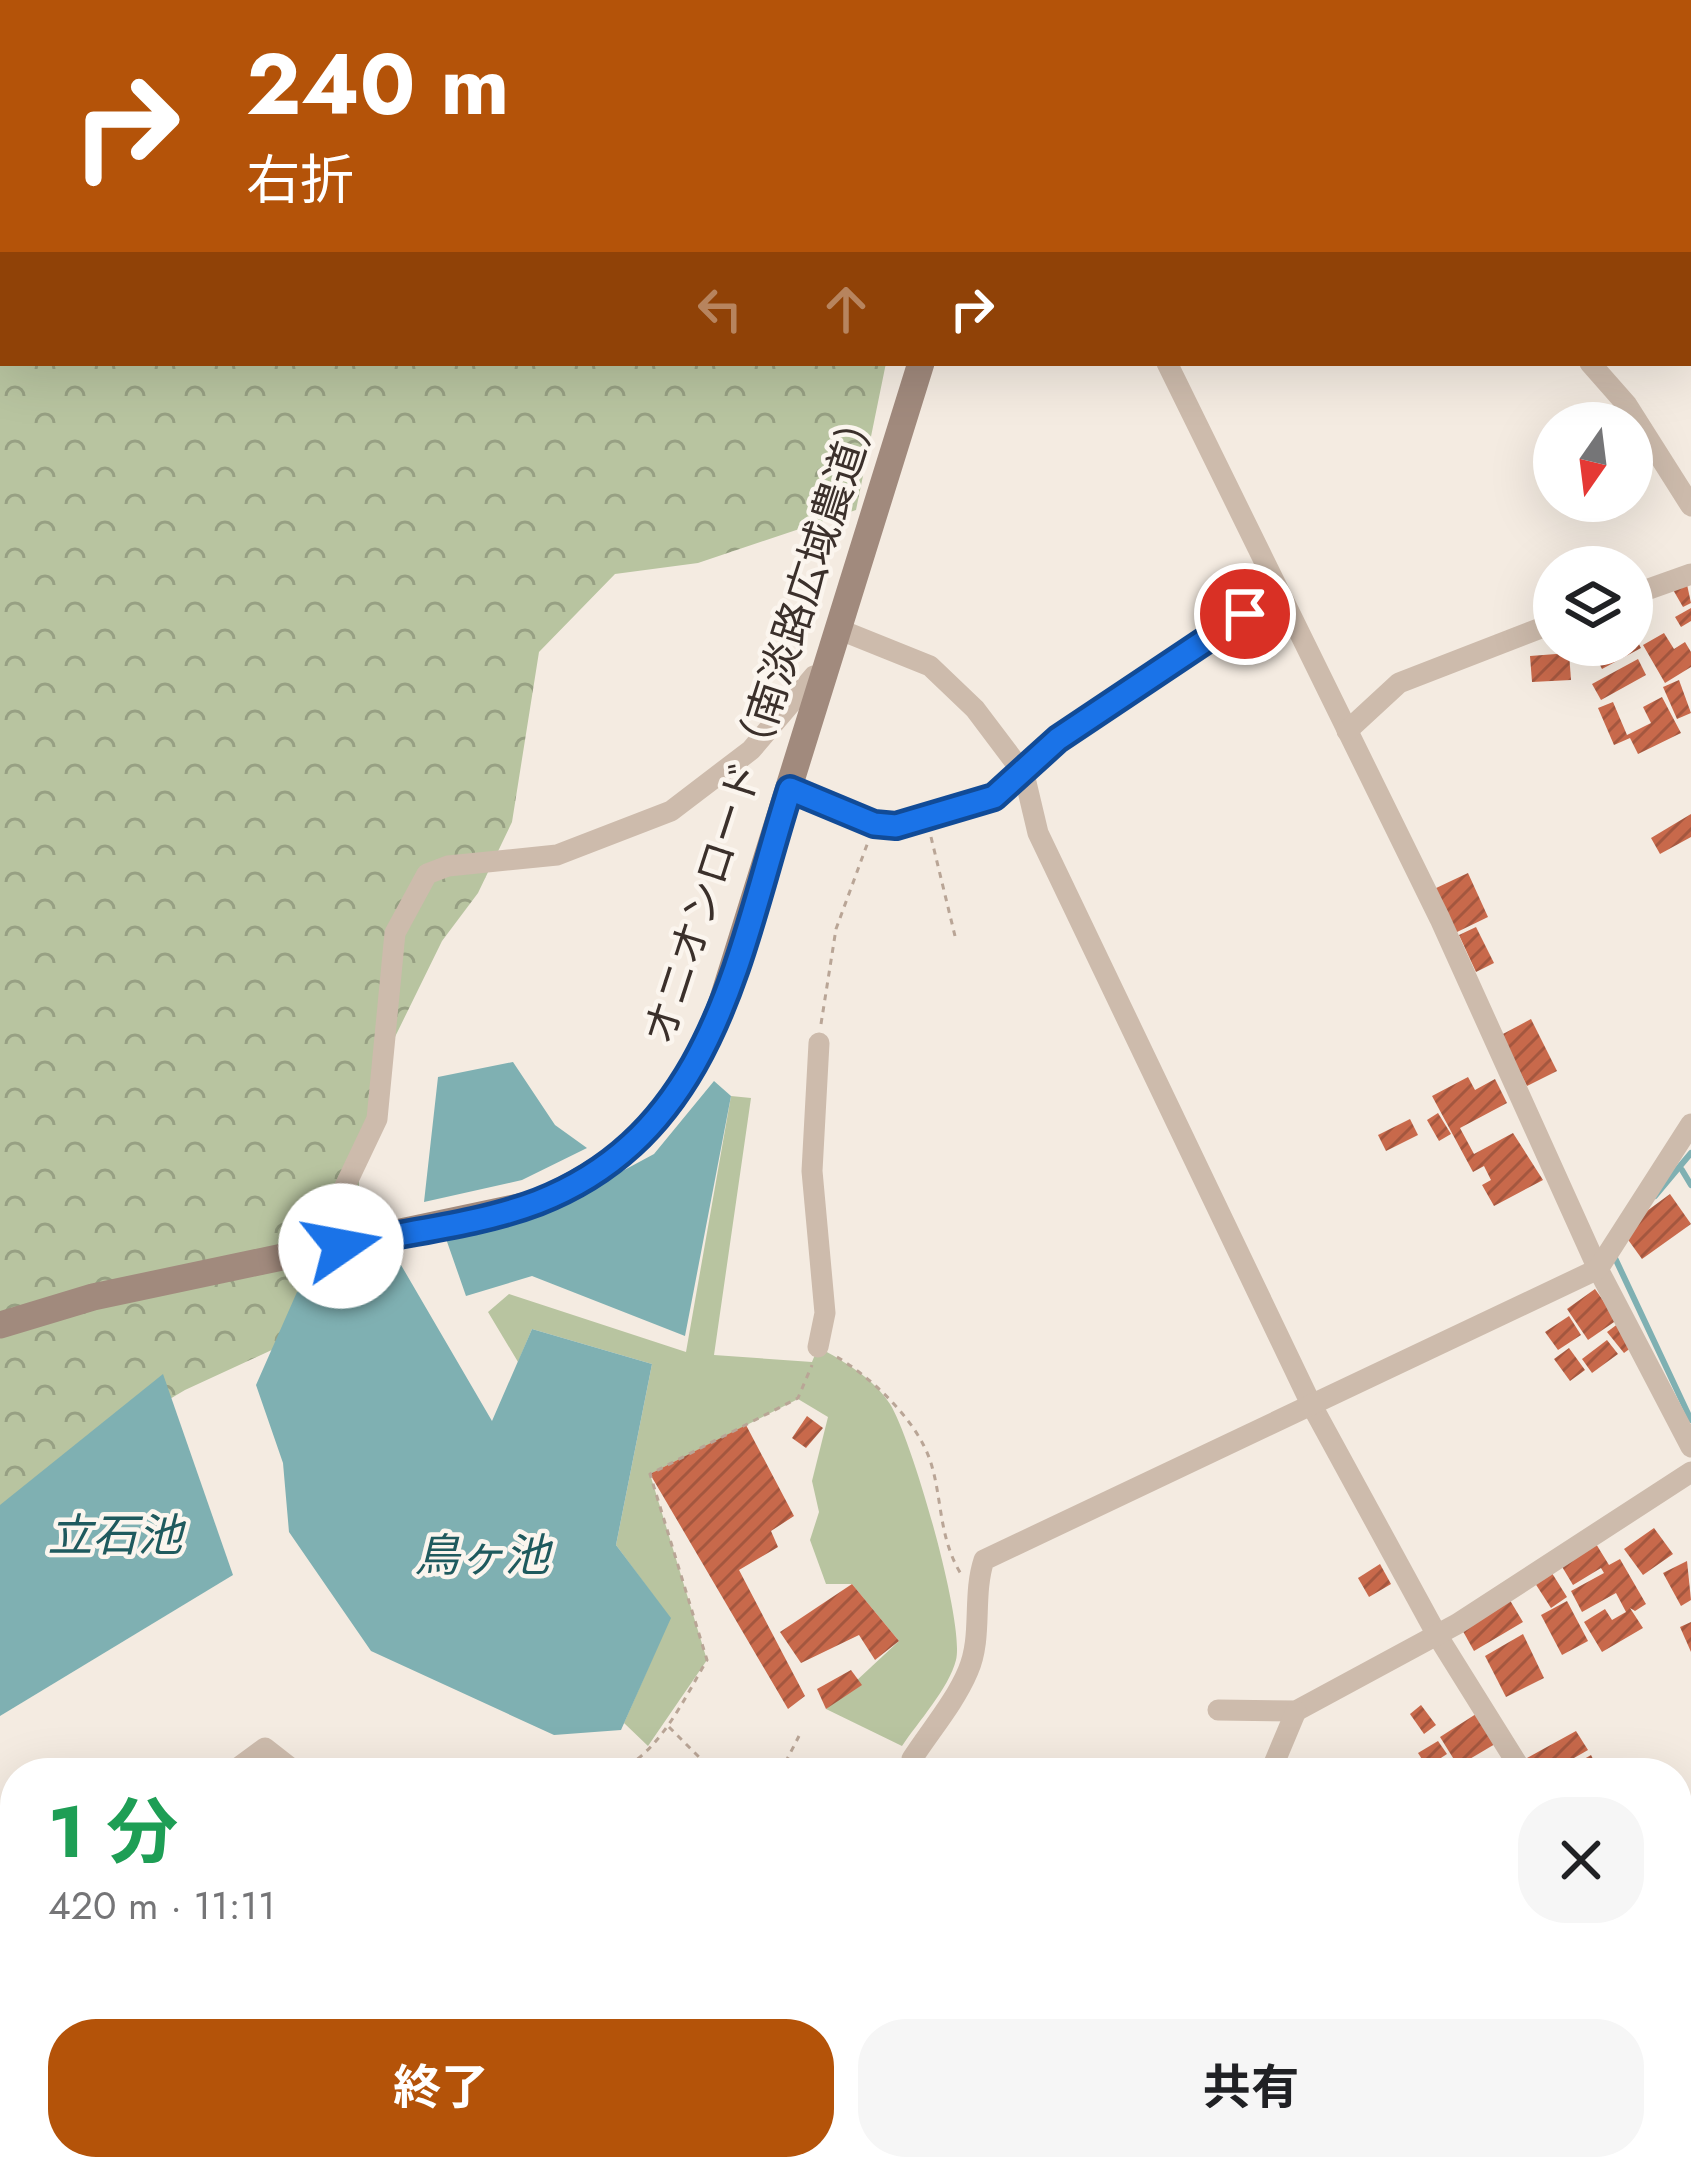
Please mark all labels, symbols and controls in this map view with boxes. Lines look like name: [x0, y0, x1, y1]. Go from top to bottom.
text: 240 m: [246, 24, 509, 146]
icon: right: [48, 48, 204, 204]
text: 右折: [246, 141, 354, 219]
icon: left: [687, 276, 753, 342]
icon: ahead: [813, 276, 879, 342]
icon: right: [939, 276, 1005, 342]
street label: オニオンロード（南淡路広域農道）: [628, 394, 894, 1052]
north arrow: [1533, 402, 1653, 522]
map controls: [1533, 402, 1653, 666]
button: layers: [1533, 546, 1653, 666]
pin: [1194, 563, 1296, 665]
icon: arrive: [1212, 581, 1278, 647]
position arrow: [278, 1183, 404, 1309]
water label: 立石池: [47, 1503, 186, 1568]
water label: 鳥ヶ池: [414, 1523, 553, 1588]
text: 1 分: [48, 1780, 178, 1884]
button: close: [1518, 1797, 1644, 1923]
text: 420 m · 11:11: [48, 1877, 275, 1934]
button: 終了: [48, 2019, 834, 2157]
button: 共有: [858, 2019, 1644, 2157]

